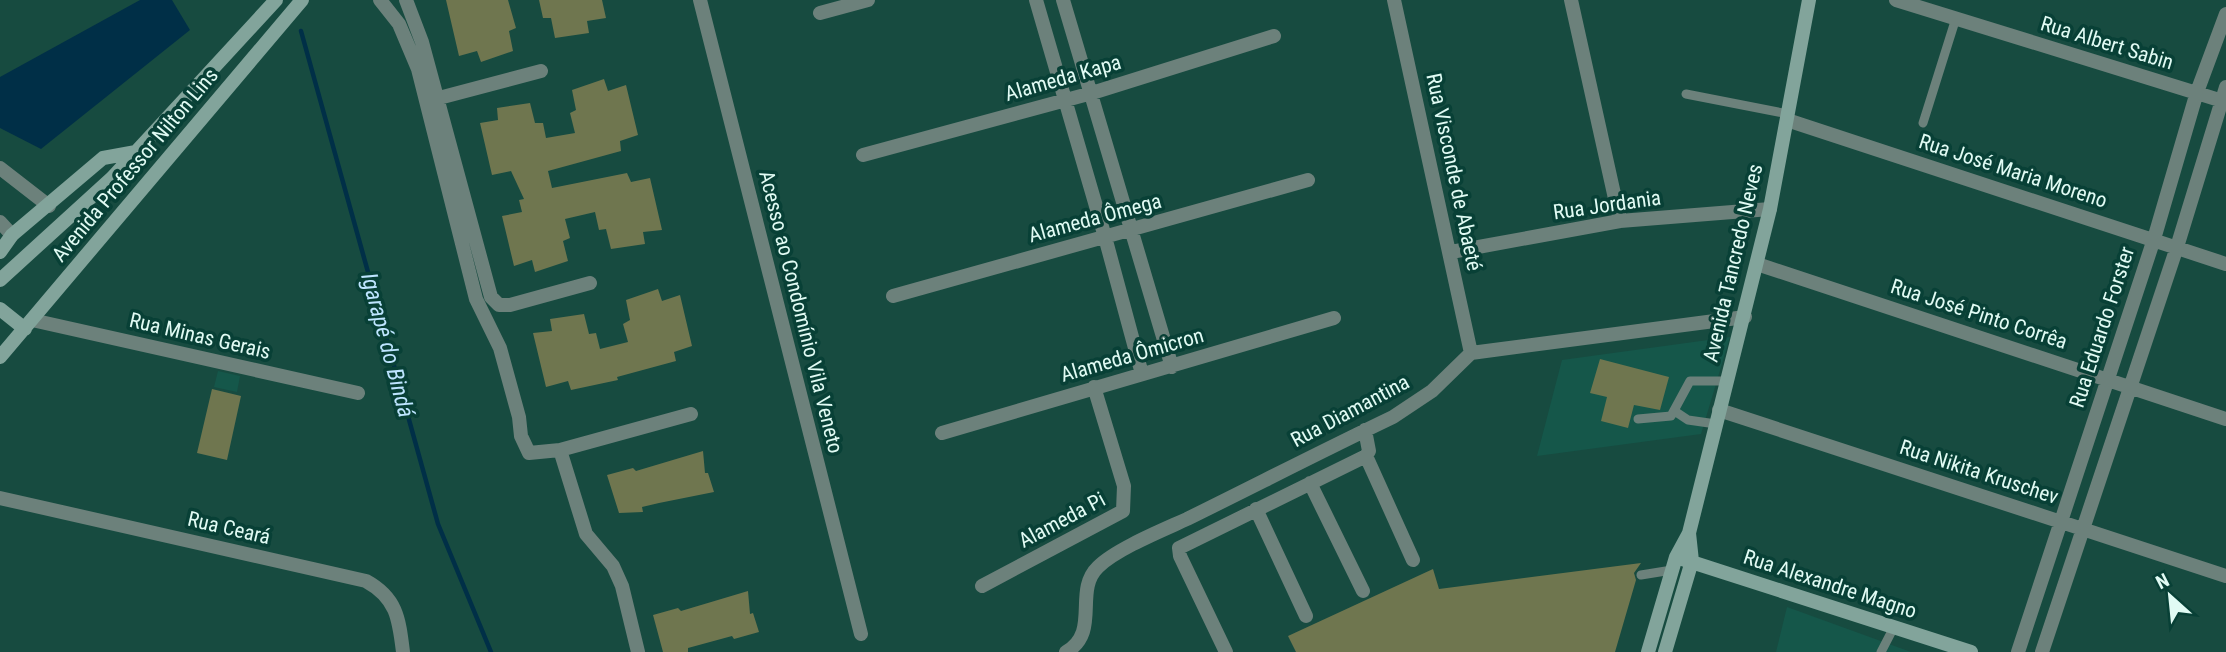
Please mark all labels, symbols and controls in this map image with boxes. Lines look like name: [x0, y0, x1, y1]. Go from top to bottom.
street label: Rua Albert Sabin: [2038, 11, 2176, 75]
street label: Alameda Kapa: [1002, 50, 1124, 106]
street label: Avenida Professor Nilton Lins: [47, 63, 223, 267]
street label: Rua Visconde de Abaeté: [1421, 71, 1487, 273]
street label: Rua José Maria Moreno: [1916, 129, 2110, 213]
street label: Avenida Tancredo Neves: [1699, 162, 1767, 364]
street label: Acesso ao Condomínio Vila Veneto: [754, 168, 848, 456]
street label: Rua Jordania: [1552, 186, 1662, 224]
street label: Alameda Ômega: [1026, 189, 1164, 247]
street label: Rua Eduardo Forster: [2065, 243, 2139, 411]
water label: Igarapé do Bindá: [355, 270, 420, 421]
street label: Rua José Pinto Corrêa: [1888, 274, 2070, 354]
street label: Rua Minas Gerais: [127, 308, 273, 364]
street label: Alameda Ômicron: [1058, 323, 1206, 387]
street label: Rua Diamantina: [1287, 370, 1413, 452]
street label: Rua Nikita Kruschev: [1897, 435, 2061, 509]
street label: Alameda Pi: [1015, 487, 1109, 553]
street label: Rua Ceará: [185, 507, 273, 549]
street label: Rua Alexandre Magno: [1740, 545, 1920, 623]
north arrow: [2135, 561, 2205, 631]
text: N: [2152, 568, 2173, 594]

